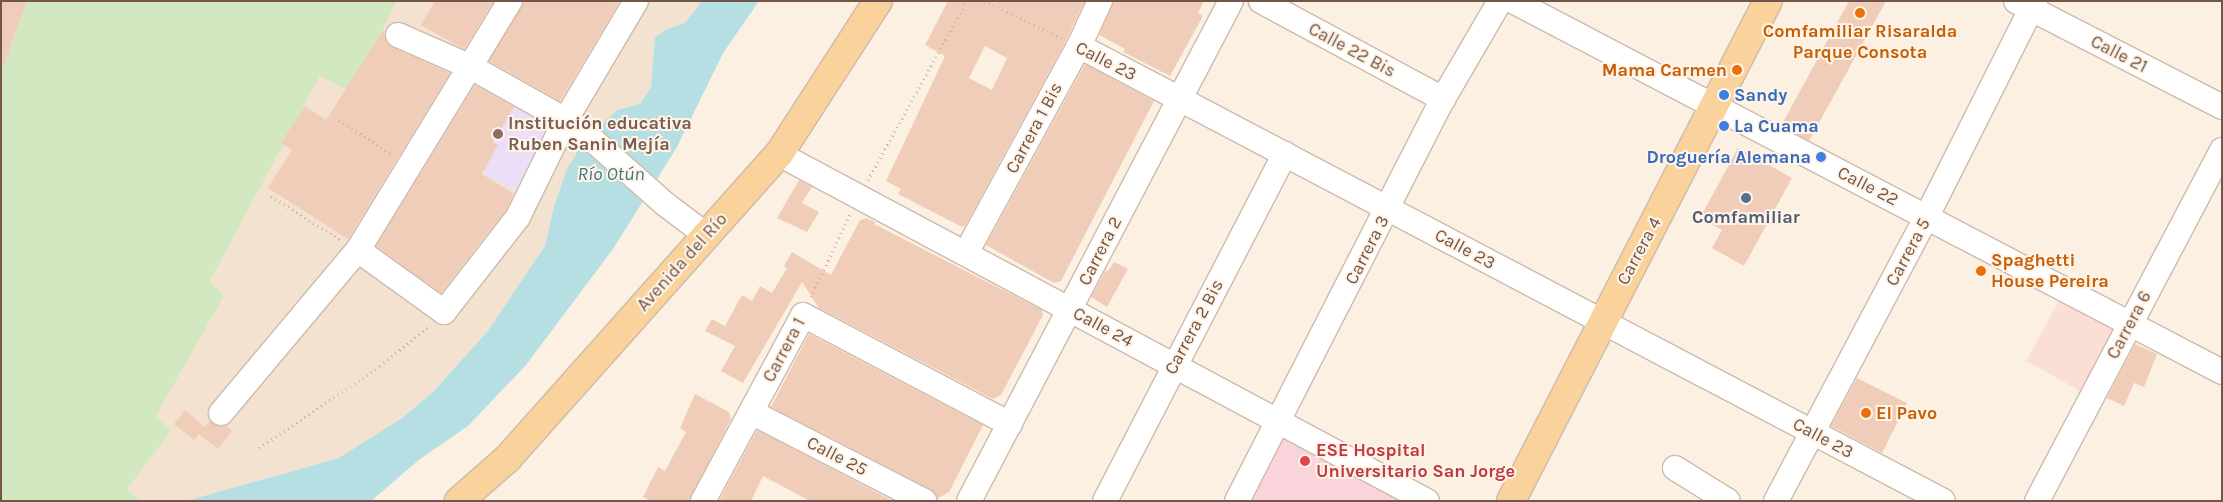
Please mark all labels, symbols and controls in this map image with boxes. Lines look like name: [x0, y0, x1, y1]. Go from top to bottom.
marker: Comfamiliar Risaralda Parque Consota: [1854, 7, 1866, 19]
street label: Calle 22 Bis: [1305, 18, 1399, 82]
place label: Comfamiliar Risaralda Parque Consota: [1763, 21, 1957, 64]
street label: Calle 21: [2087, 31, 2151, 77]
street label: Calle 23: [1072, 36, 1140, 86]
place label: Mama Carmen: [1602, 59, 1727, 81]
marker: Mama Carmen: [1731, 64, 1743, 76]
street label: Carrera 1 Bis: [1001, 79, 1067, 177]
place label: Sandy: [1734, 84, 1787, 106]
marker: Sandy: [1718, 89, 1730, 101]
place label: Institución educativa Ruben Sanin Mejía: [508, 113, 692, 156]
place label: La Cuama: [1734, 115, 1819, 137]
marker: La Cuama: [1718, 120, 1730, 132]
marker: Institución educativa Ruben Sanin Mejía: [492, 128, 504, 140]
place label: Droguería Alemana: [1646, 146, 1811, 168]
marker: Droguería Alemana: [1815, 151, 1827, 163]
street label: Calle 22: [1834, 162, 1902, 210]
water label: Río Otún: [577, 164, 645, 186]
marker: Comfamiliar: [1740, 192, 1752, 204]
place label: Comfamiliar: [1692, 206, 1800, 228]
street label: Avenida del Río: [632, 208, 732, 316]
street label: Carrera 3: [1340, 212, 1394, 288]
street label: Carrera 2: [1074, 213, 1126, 289]
street label: Carrera 4: [1612, 213, 1666, 289]
street label: Carrera 5: [1881, 214, 1935, 290]
street label: Calle 23: [1431, 224, 1499, 274]
place label: Spaghetti House Pereira: [1991, 250, 2109, 292]
marker: Spaghetti House Pereira: [1975, 265, 1987, 277]
street label: Carrera 2 Bis: [1160, 276, 1228, 378]
street label: Carrera 6: [2102, 287, 2156, 363]
street label: Calle 24: [1069, 302, 1137, 352]
street label: Carrera 1: [758, 314, 810, 386]
place label: El Pavo: [1876, 402, 1937, 424]
marker: El Pavo: [1860, 407, 1872, 419]
street label: Calle 23: [1789, 413, 1857, 463]
street label: Calle 25: [803, 432, 871, 480]
place label: ESE Hospital Universitario San Jorge: [1316, 440, 1515, 482]
marker: ESE Hospital Universitario San Jorge: [1298, 454, 1312, 468]

